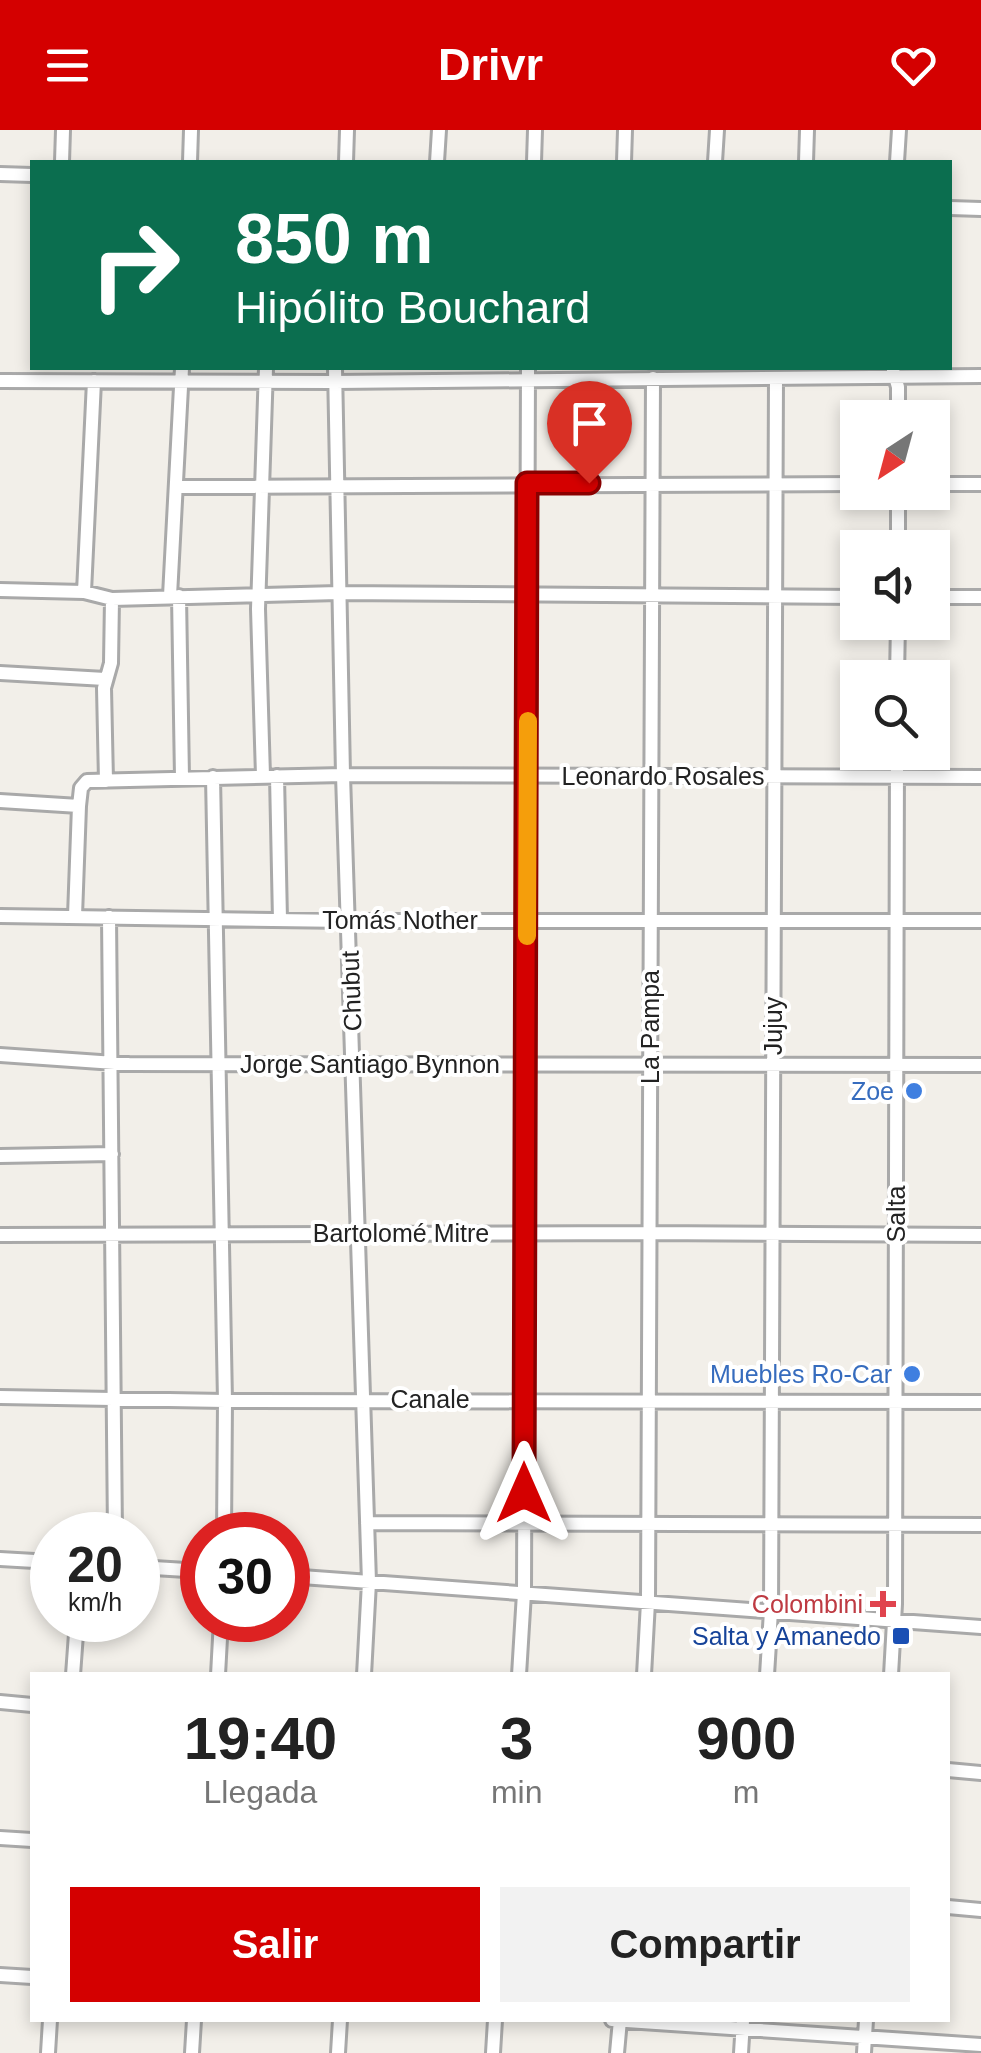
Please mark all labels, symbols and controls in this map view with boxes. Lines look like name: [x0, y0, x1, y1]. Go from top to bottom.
icon: menu: [40, 38, 95, 93]
icon: heart: [886, 38, 941, 93]
text: Drivr: [438, 39, 543, 90]
icon: right: [70, 200, 200, 330]
text: 850 m: [235, 200, 433, 278]
text: Hipólito Bouchard: [235, 282, 590, 333]
pin: [547, 381, 632, 484]
icon: arrive: [562, 396, 617, 451]
north arrow: [840, 400, 950, 510]
map controls: [840, 400, 950, 770]
button: sound: [840, 530, 950, 640]
button: search: [840, 660, 950, 770]
street label: Leonardo Rosales: [562, 762, 764, 790]
street label: Tomás Nother: [322, 906, 478, 934]
street label: Chubut: [336, 950, 366, 1032]
street label: La Pampa: [636, 970, 664, 1084]
street label: Jujuy: [759, 996, 787, 1055]
street label: Jorge Santiago Bynnon: [240, 1050, 500, 1078]
place label: Zoe: [851, 1077, 894, 1105]
marker: Zoe: [903, 1080, 925, 1102]
street label: Salta: [882, 1185, 910, 1242]
street label: Bartolomé Mitre: [313, 1219, 489, 1247]
place label: Muebles Ro-Car: [710, 1360, 892, 1388]
marker: Muebles Ro-Car: [901, 1363, 923, 1385]
street label: Canale: [390, 1385, 470, 1413]
position arrow: [472, 1441, 576, 1545]
speed limit sign: 30: [180, 1512, 310, 1642]
text: 20: [67, 1537, 123, 1593]
text: km/h: [68, 1588, 122, 1616]
place label: Colombini: [752, 1590, 863, 1618]
marker: Colombini: [872, 1593, 894, 1615]
place label: Salta y Amanedo: [692, 1622, 881, 1650]
marker: Salta y Amanedo: [890, 1625, 912, 1647]
text: 19:40: [184, 1705, 337, 1772]
text: 3: [500, 1705, 533, 1772]
text: 900: [696, 1705, 796, 1772]
text: Llegada: [203, 1774, 317, 1810]
text: min: [491, 1774, 542, 1810]
text: m: [733, 1774, 760, 1810]
button: Salir: [70, 1887, 480, 2002]
button: Compartir: [500, 1887, 910, 2002]

